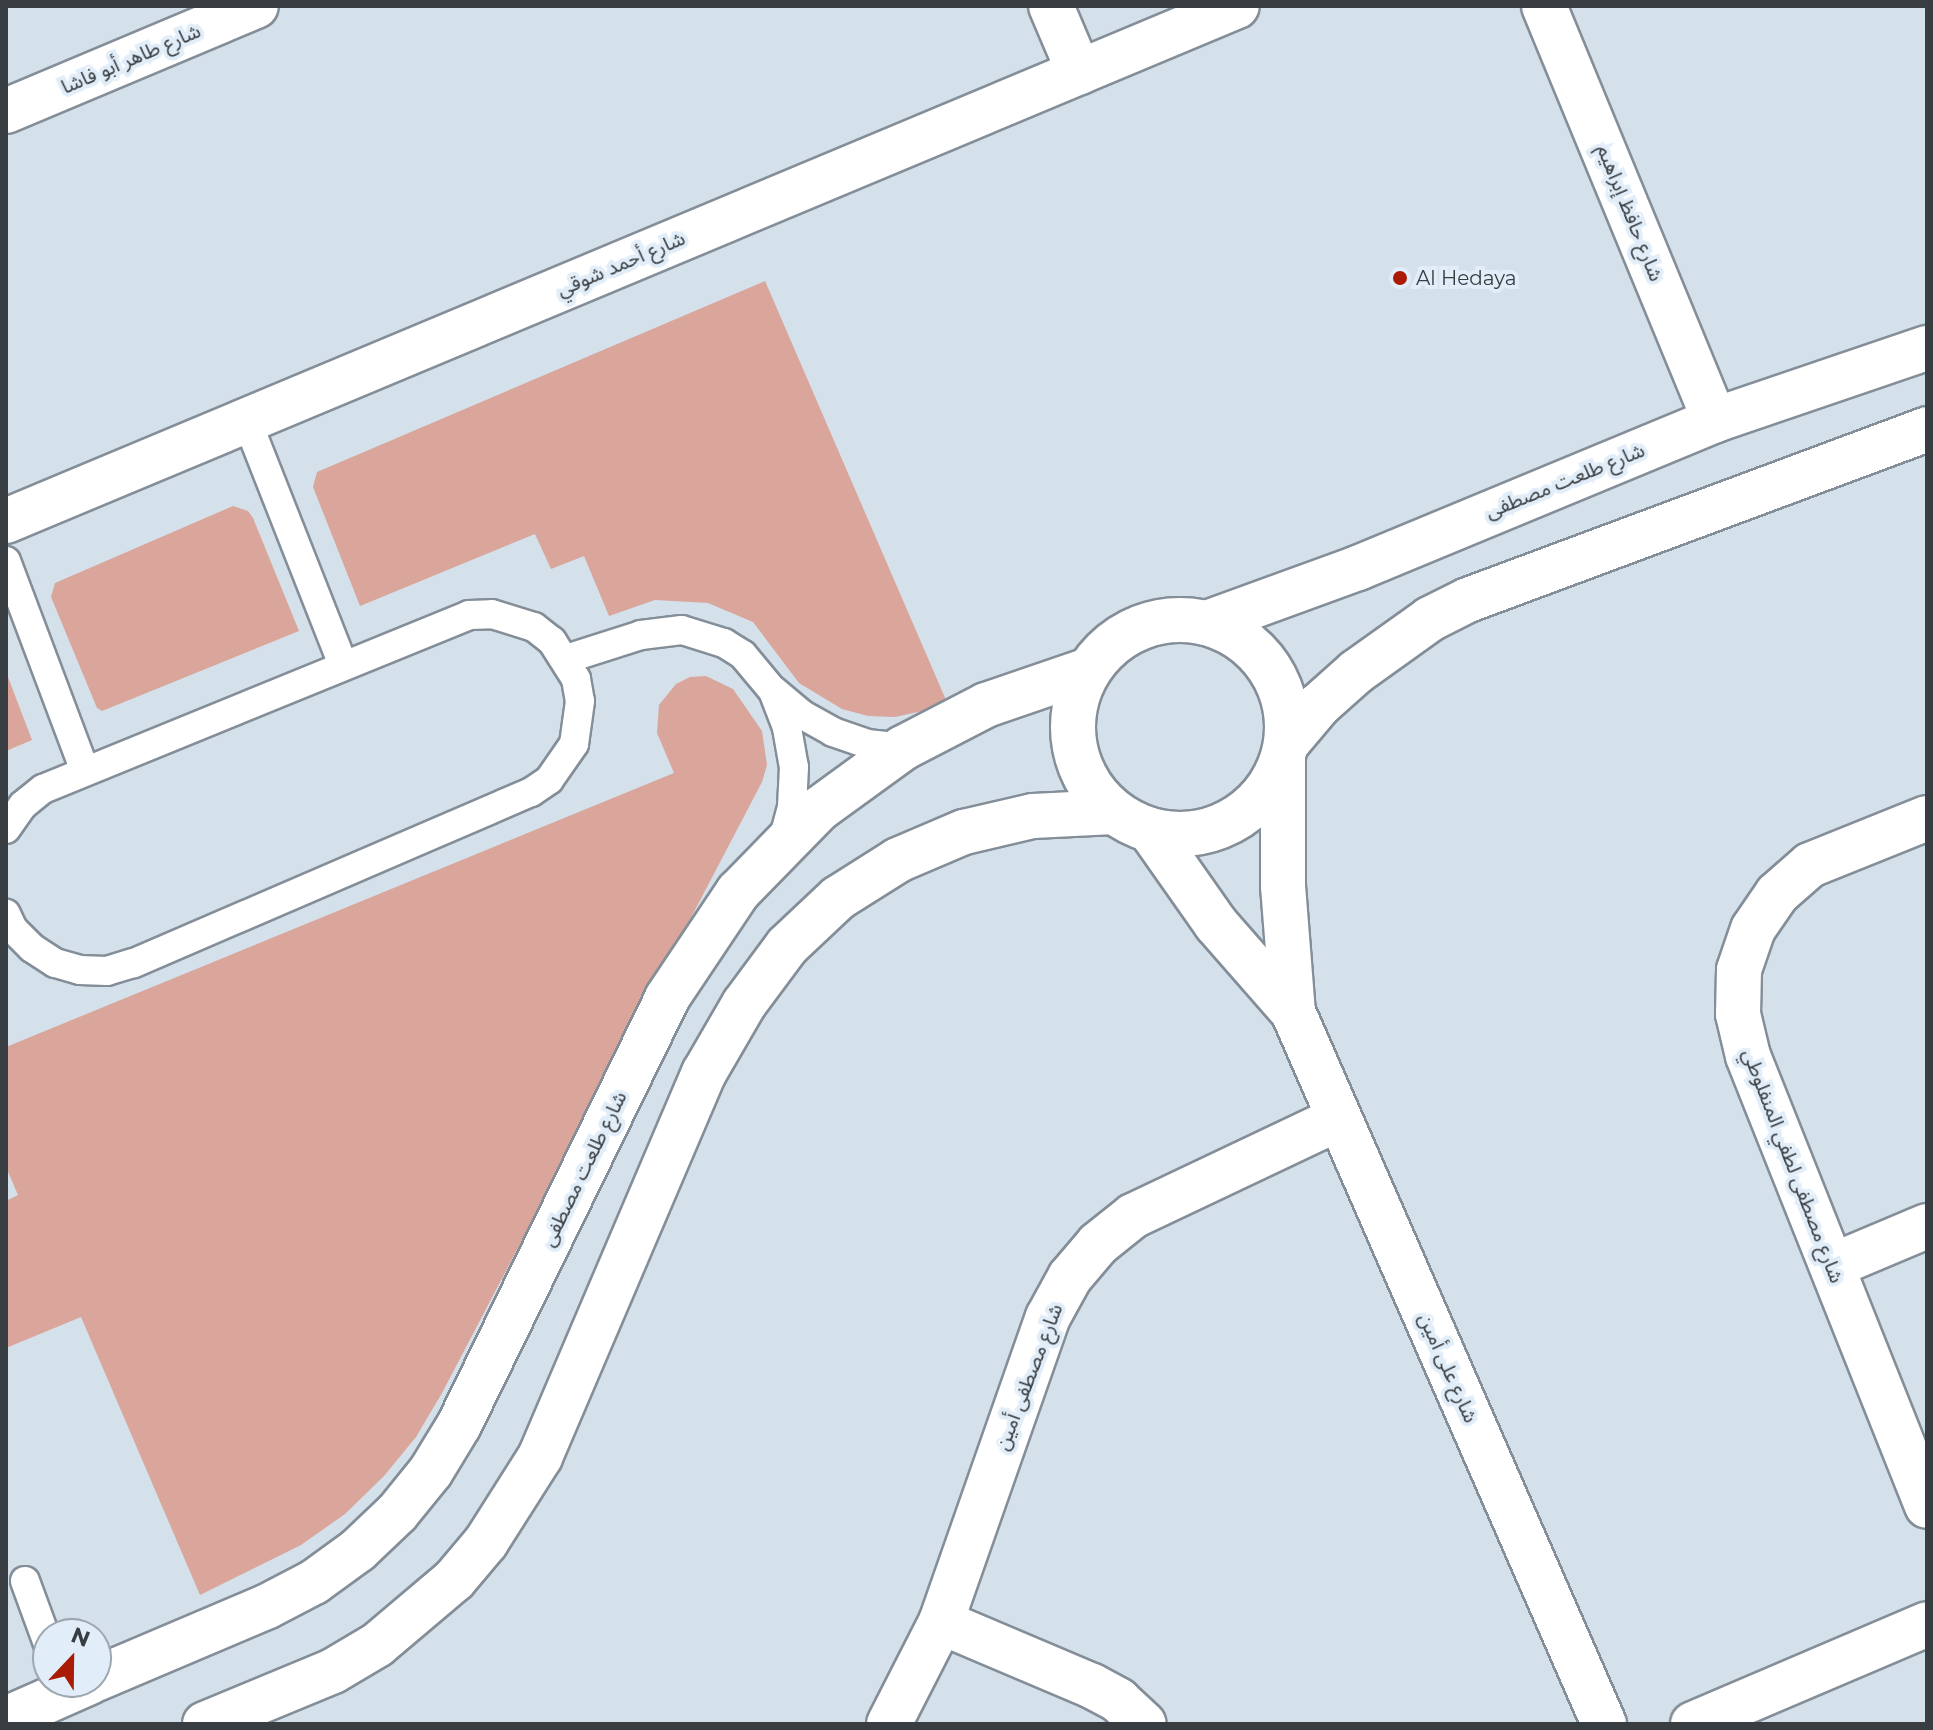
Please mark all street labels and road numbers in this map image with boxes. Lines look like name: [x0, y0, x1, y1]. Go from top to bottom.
street label: شارع طاهر أبو فاشا: [58, 19, 204, 99]
street label: شارع حافظ إبراهيم: [1592, 141, 1668, 285]
street label: شارع أحمد شوقي: [553, 226, 689, 302]
street label: شارع طلعت مصطفى: [1482, 438, 1648, 524]
street label: شارع مصطفى لطفي المنفلوطي: [1737, 1045, 1849, 1287]
street label: شارع طلعت مصطفى: [536, 1088, 632, 1250]
street label: شارع مصطفى أمين: [990, 1300, 1068, 1454]
street label: شارع على أمين: [1413, 1309, 1483, 1427]

